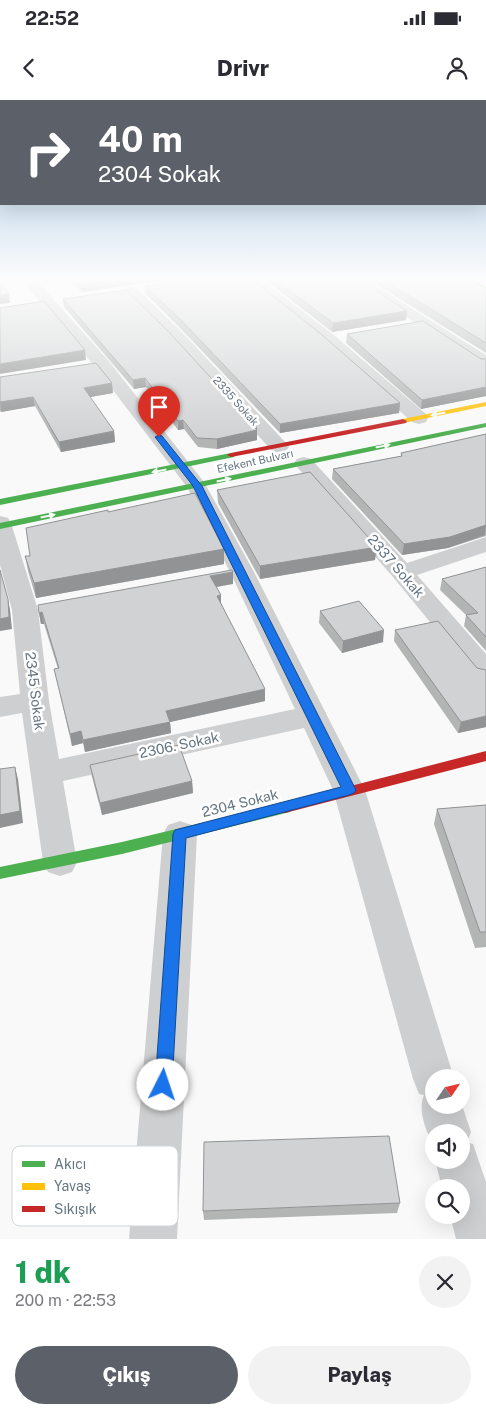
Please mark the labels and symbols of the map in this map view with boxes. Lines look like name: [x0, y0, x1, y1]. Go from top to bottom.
street label: 2335 Sokak: [211, 374, 261, 428]
pin: [138, 386, 180, 437]
one-way arrow: [431, 410, 446, 418]
one-way arrow: [375, 442, 391, 450]
street label: Efekent Bulvarı: [216, 447, 294, 475]
one-way arrow: [151, 467, 167, 475]
one-way arrow: [216, 476, 232, 484]
one-way arrow: [40, 512, 56, 520]
street label: 2337 Sokak: [364, 531, 428, 601]
street label: 2345 Sokak: [22, 651, 48, 731]
street label: 2306. Sokak: [138, 729, 221, 761]
street label: 2304 Sokak: [200, 786, 280, 820]
position arrow: [136, 1058, 188, 1110]
north arrow: [425, 1069, 470, 1114]
legend: [12, 1146, 178, 1226]
text: Akıcı: [54, 1156, 86, 1172]
text: Yavaş: [54, 1178, 91, 1194]
text: Sıkışık: [54, 1201, 97, 1217]

